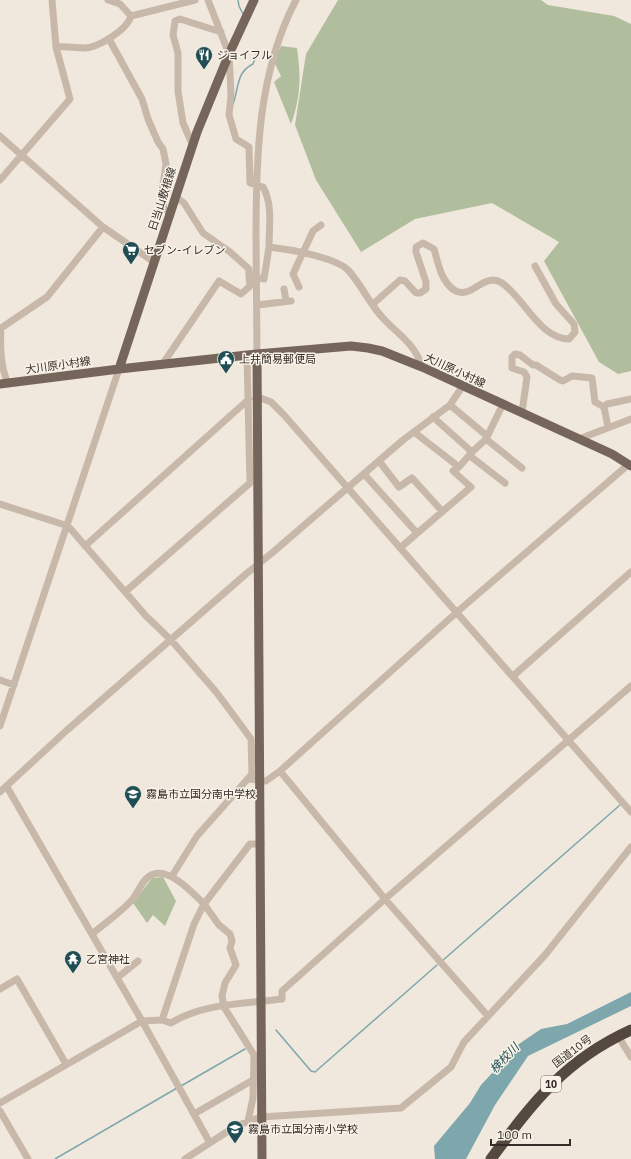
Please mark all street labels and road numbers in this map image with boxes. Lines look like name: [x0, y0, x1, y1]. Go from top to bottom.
street label: 日当山敷根線: [145, 165, 179, 233]
street label: 大川原小村線: [422, 350, 488, 390]
street label: 大川原小村線: [24, 353, 92, 377]
street label: 国道10号: [549, 1032, 595, 1070]
road number: 10: [541, 1076, 561, 1092]

